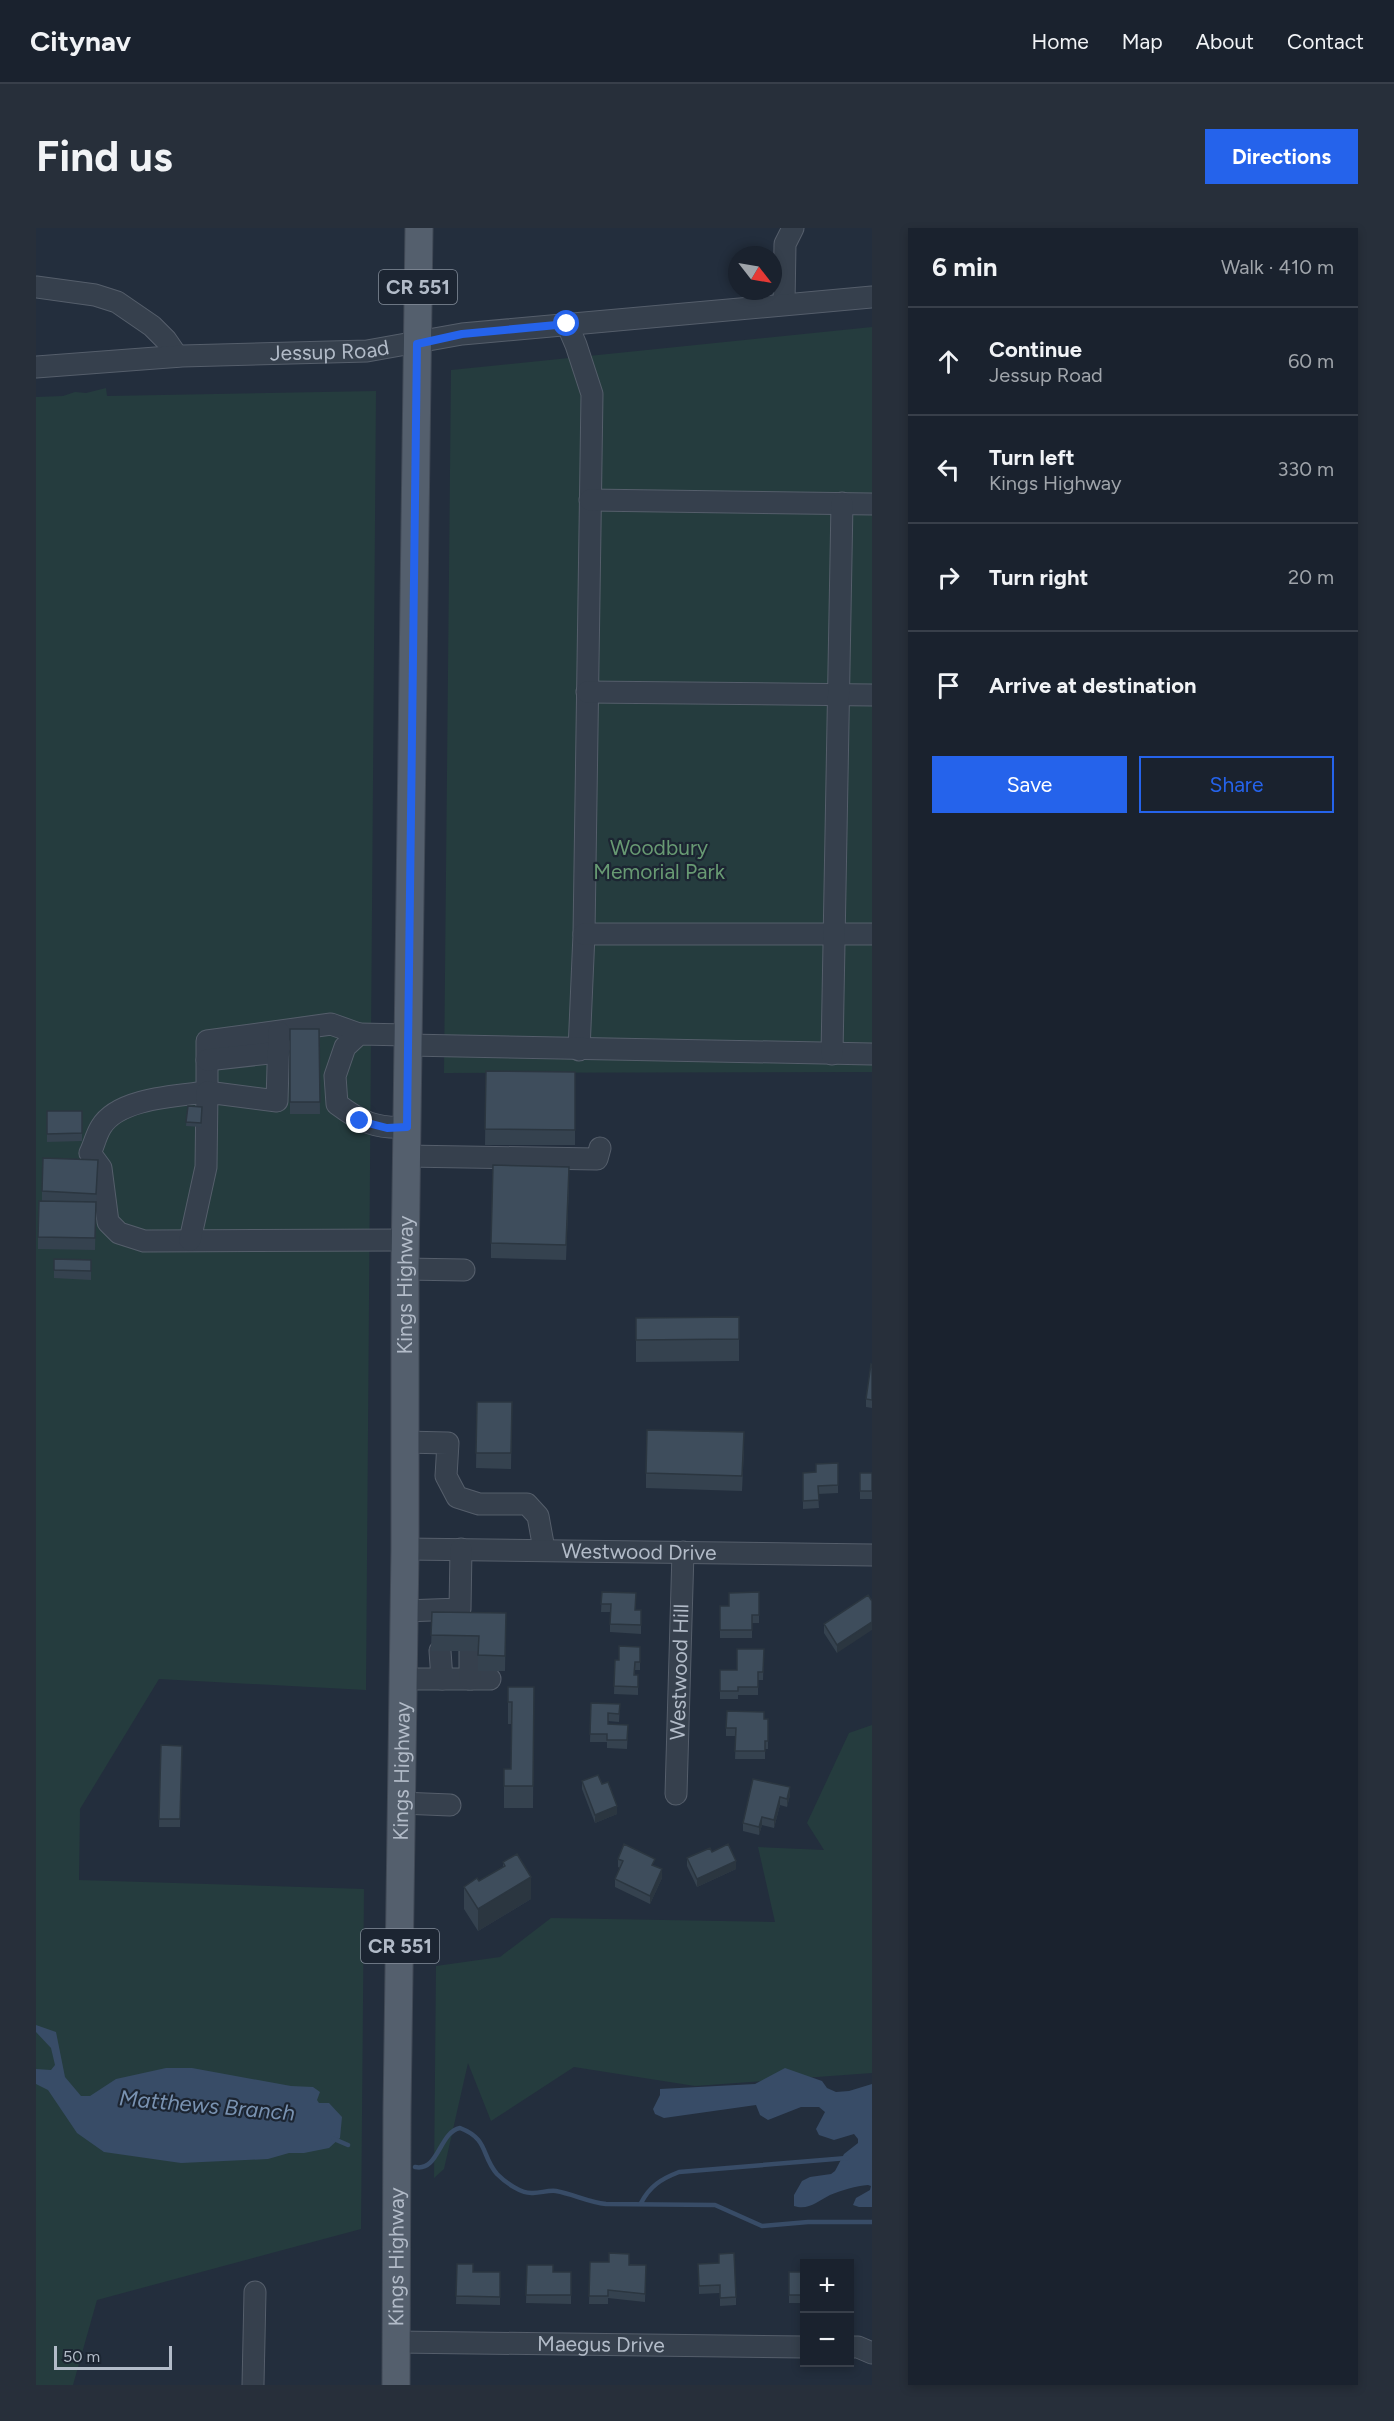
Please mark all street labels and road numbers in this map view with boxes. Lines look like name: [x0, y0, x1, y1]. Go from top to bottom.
road number: CR 551: [379, 270, 457, 304]
street label: Jessup Road: [269, 334, 391, 366]
street label: Kings Highway: [392, 1215, 418, 1355]
street label: Westwood Drive: [561, 1538, 717, 1565]
street label: Westwood Hill: [665, 1603, 693, 1741]
street label: Kings Highway: [388, 1701, 415, 1841]
road number: CR 551: [361, 1929, 439, 1963]
street label: Kings Highway: [383, 2187, 409, 2327]
street label: Maegus Drive: [537, 2331, 665, 2357]

